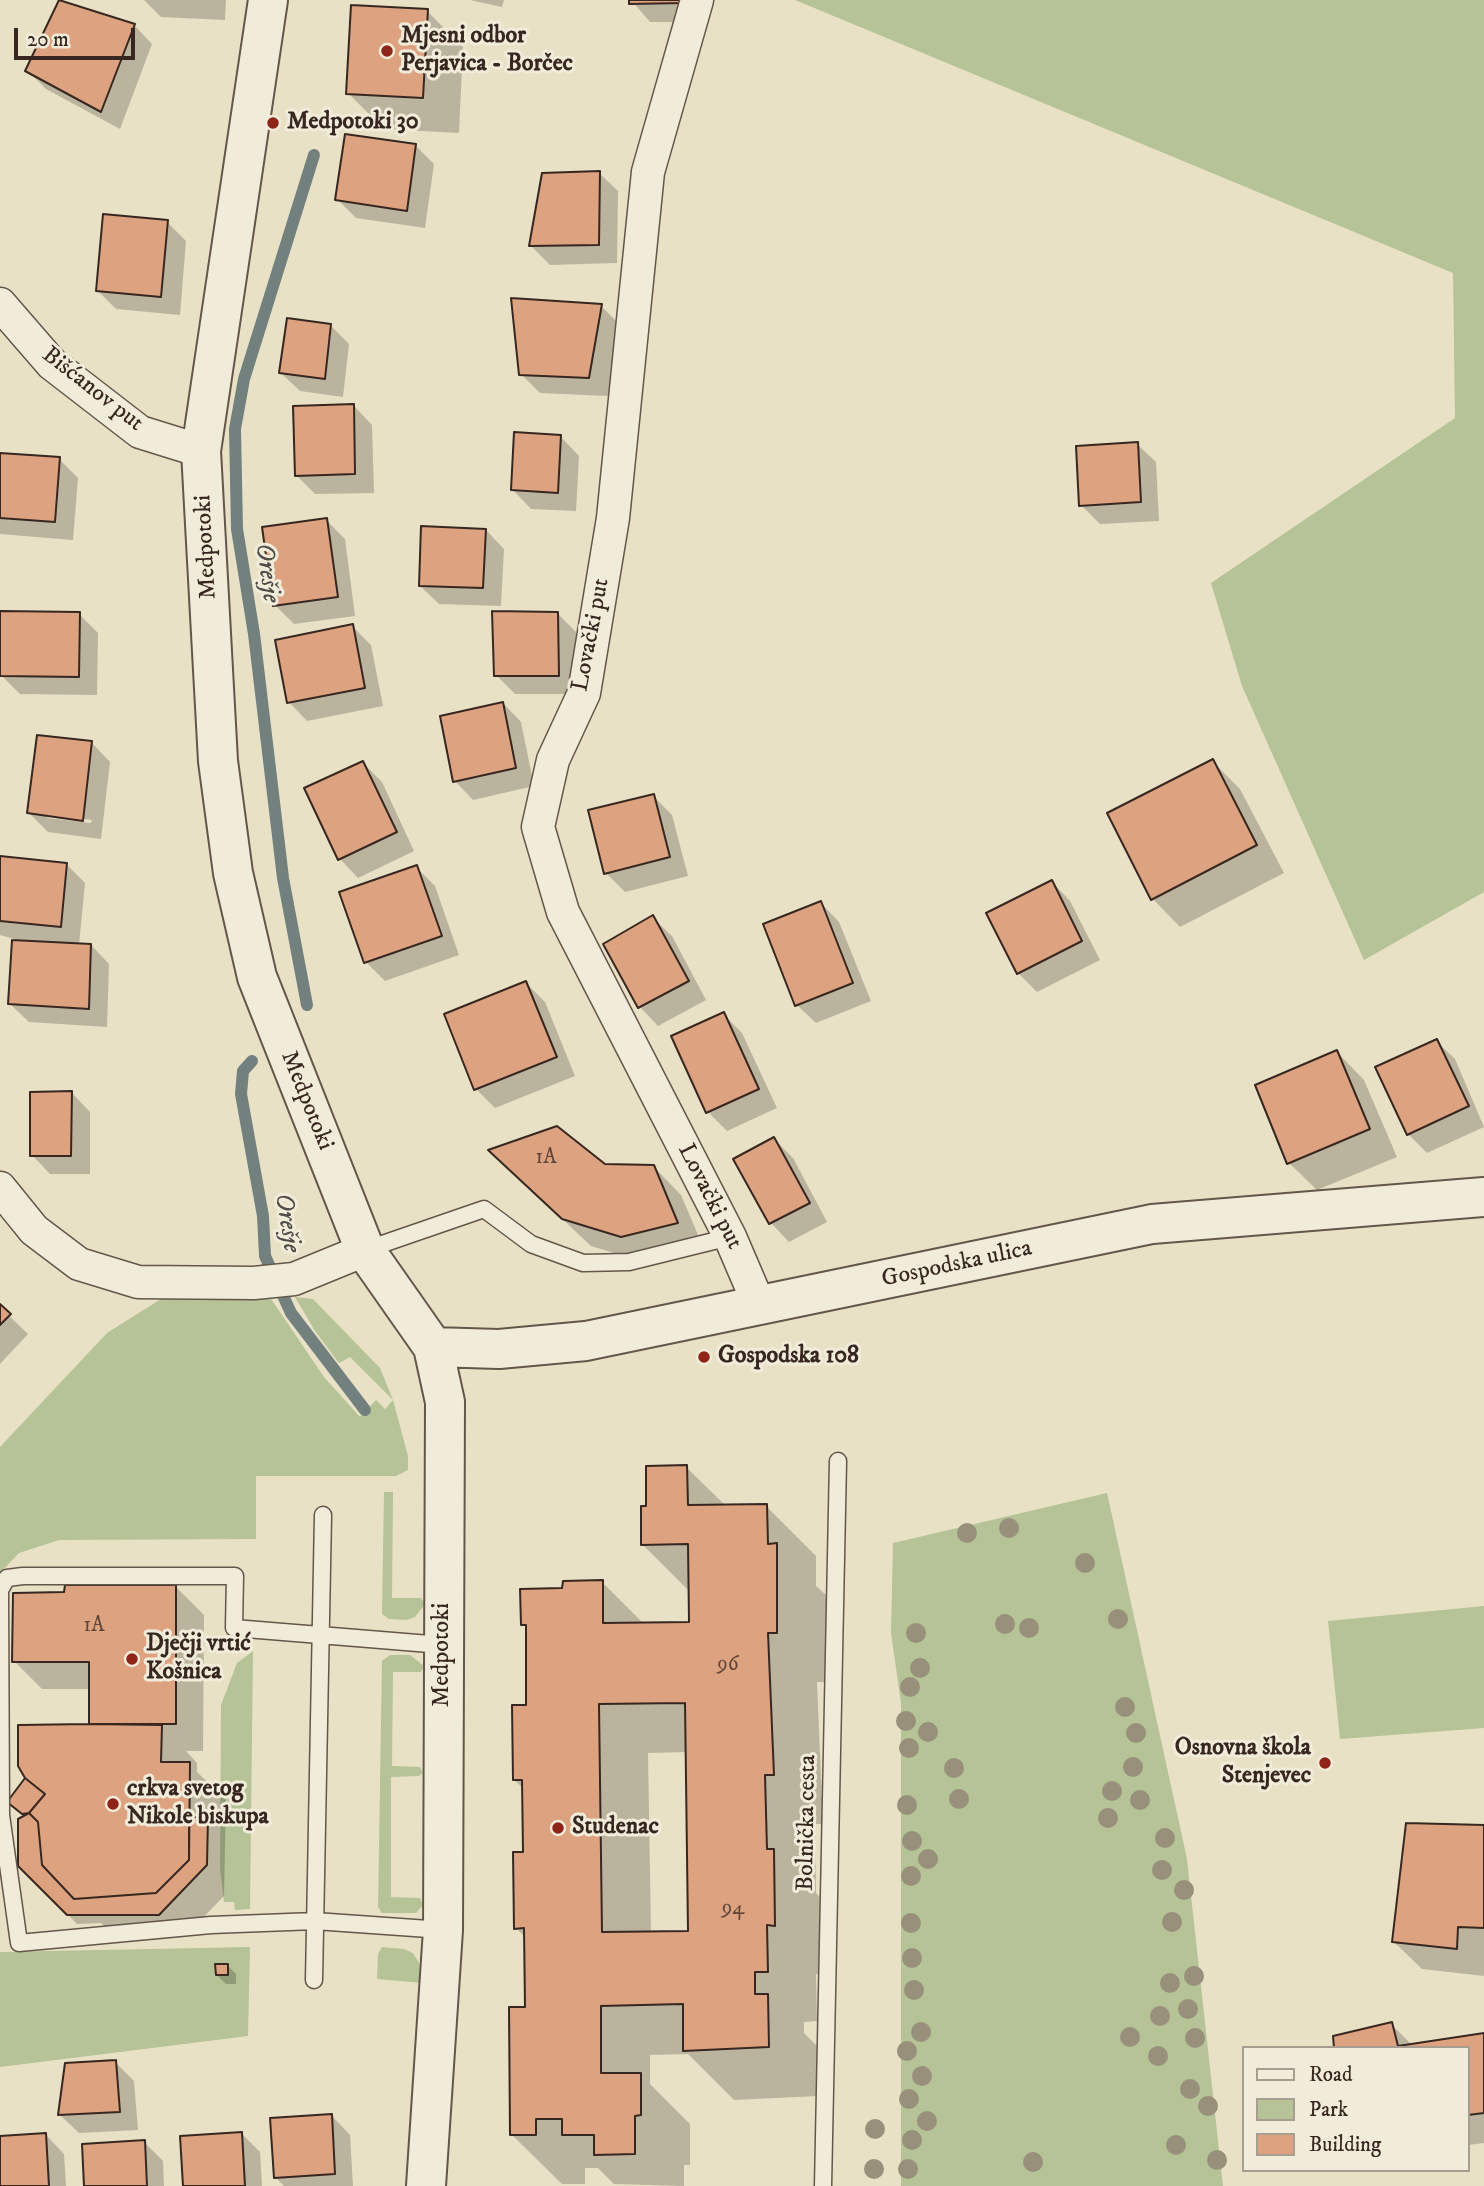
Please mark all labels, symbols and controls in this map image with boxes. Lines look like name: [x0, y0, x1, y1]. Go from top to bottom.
scale bar: [18, 14, 138, 58]
place label: Mjesni odbor Perjavica - Borčec: [401, 23, 573, 79]
text: 20 m: [27, 27, 69, 53]
marker: Mjesni odbor Perjavica - Borčec: [379, 43, 395, 59]
place label: Medpotoki 30: [287, 109, 419, 137]
marker: Medpotoki 30: [265, 115, 281, 131]
street label: Bišćanov put: [35, 341, 149, 439]
street label: Medpotoki: [190, 494, 224, 600]
water label: Orešje: [246, 541, 286, 605]
street label: Lovački put: [567, 576, 617, 694]
street label: Medpotoki: [273, 1047, 339, 1155]
street label: Lovački put: [670, 1139, 748, 1255]
house number: 1A: [535, 1146, 557, 1172]
water label: Orešje: [266, 1191, 306, 1255]
street label: Gospodska ulica: [879, 1235, 1035, 1295]
place label: Gospodska 108: [718, 1343, 859, 1371]
marker: Gospodska 108: [696, 1349, 712, 1365]
street label: Medpotoki: [429, 1603, 457, 1707]
house number: 1A: [83, 1614, 105, 1640]
place label: Dječji vrtić Košnica: [146, 1631, 251, 1687]
marker: Dječji vrtić Košnica: [124, 1651, 140, 1667]
house number: 96: [717, 1653, 739, 1679]
place label: Osnovna škola Stenjevec: [1175, 1735, 1311, 1791]
street label: Bolnička cesta: [792, 1755, 824, 1891]
marker: Osnovna škola Stenjevec: [1317, 1755, 1333, 1771]
place label: crkva svetog Nikole biskupa: [127, 1776, 269, 1832]
marker: crkva svetog Nikole biskupa: [105, 1796, 121, 1812]
place label: Studenac: [572, 1814, 659, 1842]
marker: Studenac: [550, 1820, 566, 1836]
house number: 94: [722, 1897, 744, 1923]
legend: [1242, 2046, 1470, 2172]
text: Road: [1309, 2062, 1353, 2088]
text: Park: [1309, 2097, 1348, 2123]
text: Building: [1309, 2132, 1381, 2158]

